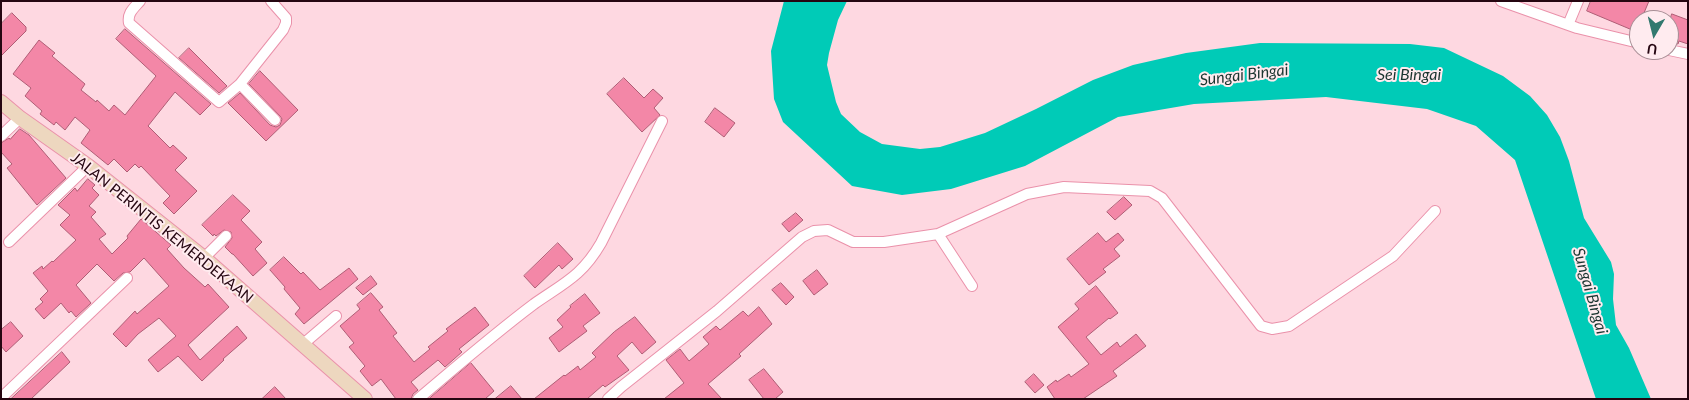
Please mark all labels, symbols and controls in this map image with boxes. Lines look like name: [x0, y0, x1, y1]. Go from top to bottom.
north arrow: [1629, 10, 1679, 60]
text: U: [1646, 40, 1658, 59]
water label: Sungai Bingai: [1199, 60, 1289, 90]
water label: Sei Bingai: [1377, 65, 1441, 85]
street label: JALAN PERINTIS KEMERDEKAAN: [67, 149, 257, 307]
water label: Sungai Bingai: [1569, 246, 1611, 336]

